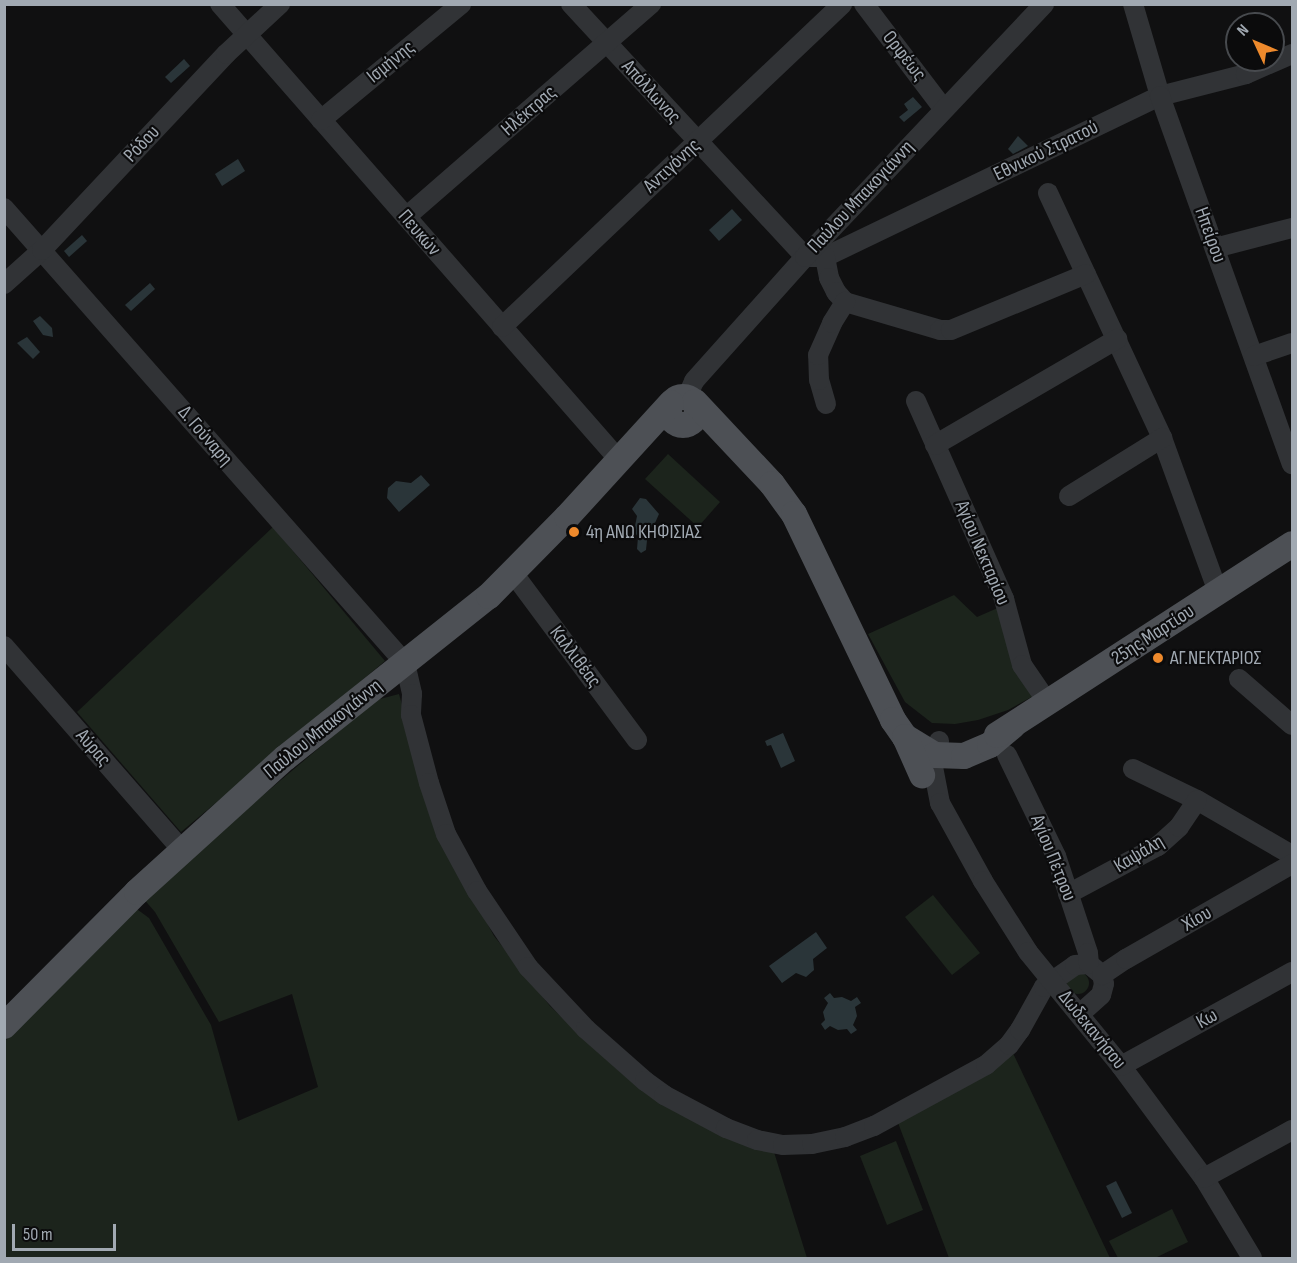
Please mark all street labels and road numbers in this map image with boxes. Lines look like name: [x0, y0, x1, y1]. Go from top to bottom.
street label: Ορφέως: [877, 26, 931, 86]
street label: Ισμήνης: [362, 35, 420, 89]
street label: Απόλλωνος: [616, 55, 686, 129]
street label: Ηλέκτρας: [497, 81, 561, 141]
street label: Εθνικού Στρατού: [990, 115, 1102, 187]
street label: Ρόδου: [119, 121, 165, 167]
street label: Αντιγόνης: [639, 134, 705, 198]
street label: Παύλου Μπακογιάννη: [803, 136, 919, 258]
street label: Ηπείρου: [1189, 204, 1231, 266]
street label: Πευκών: [393, 205, 445, 261]
street label: Δ. Γούναρη: [172, 401, 238, 471]
street label: Αγίου Νεκταρίου: [949, 497, 1015, 609]
street label: 25ης Μαρτίου: [1107, 599, 1199, 671]
street label: Καλλιθέας: [544, 621, 606, 693]
street label: Παύλου Μπακογιάννη: [259, 674, 387, 784]
street label: Αύρας: [70, 724, 116, 772]
street label: Αγίου Πέτρου: [1025, 811, 1081, 905]
street label: Καψάλη: [1110, 830, 1168, 878]
street label: Χίου: [1178, 901, 1216, 937]
street label: Δωδεκανήσου: [1053, 986, 1131, 1074]
street label: Κω: [1192, 1003, 1222, 1035]

